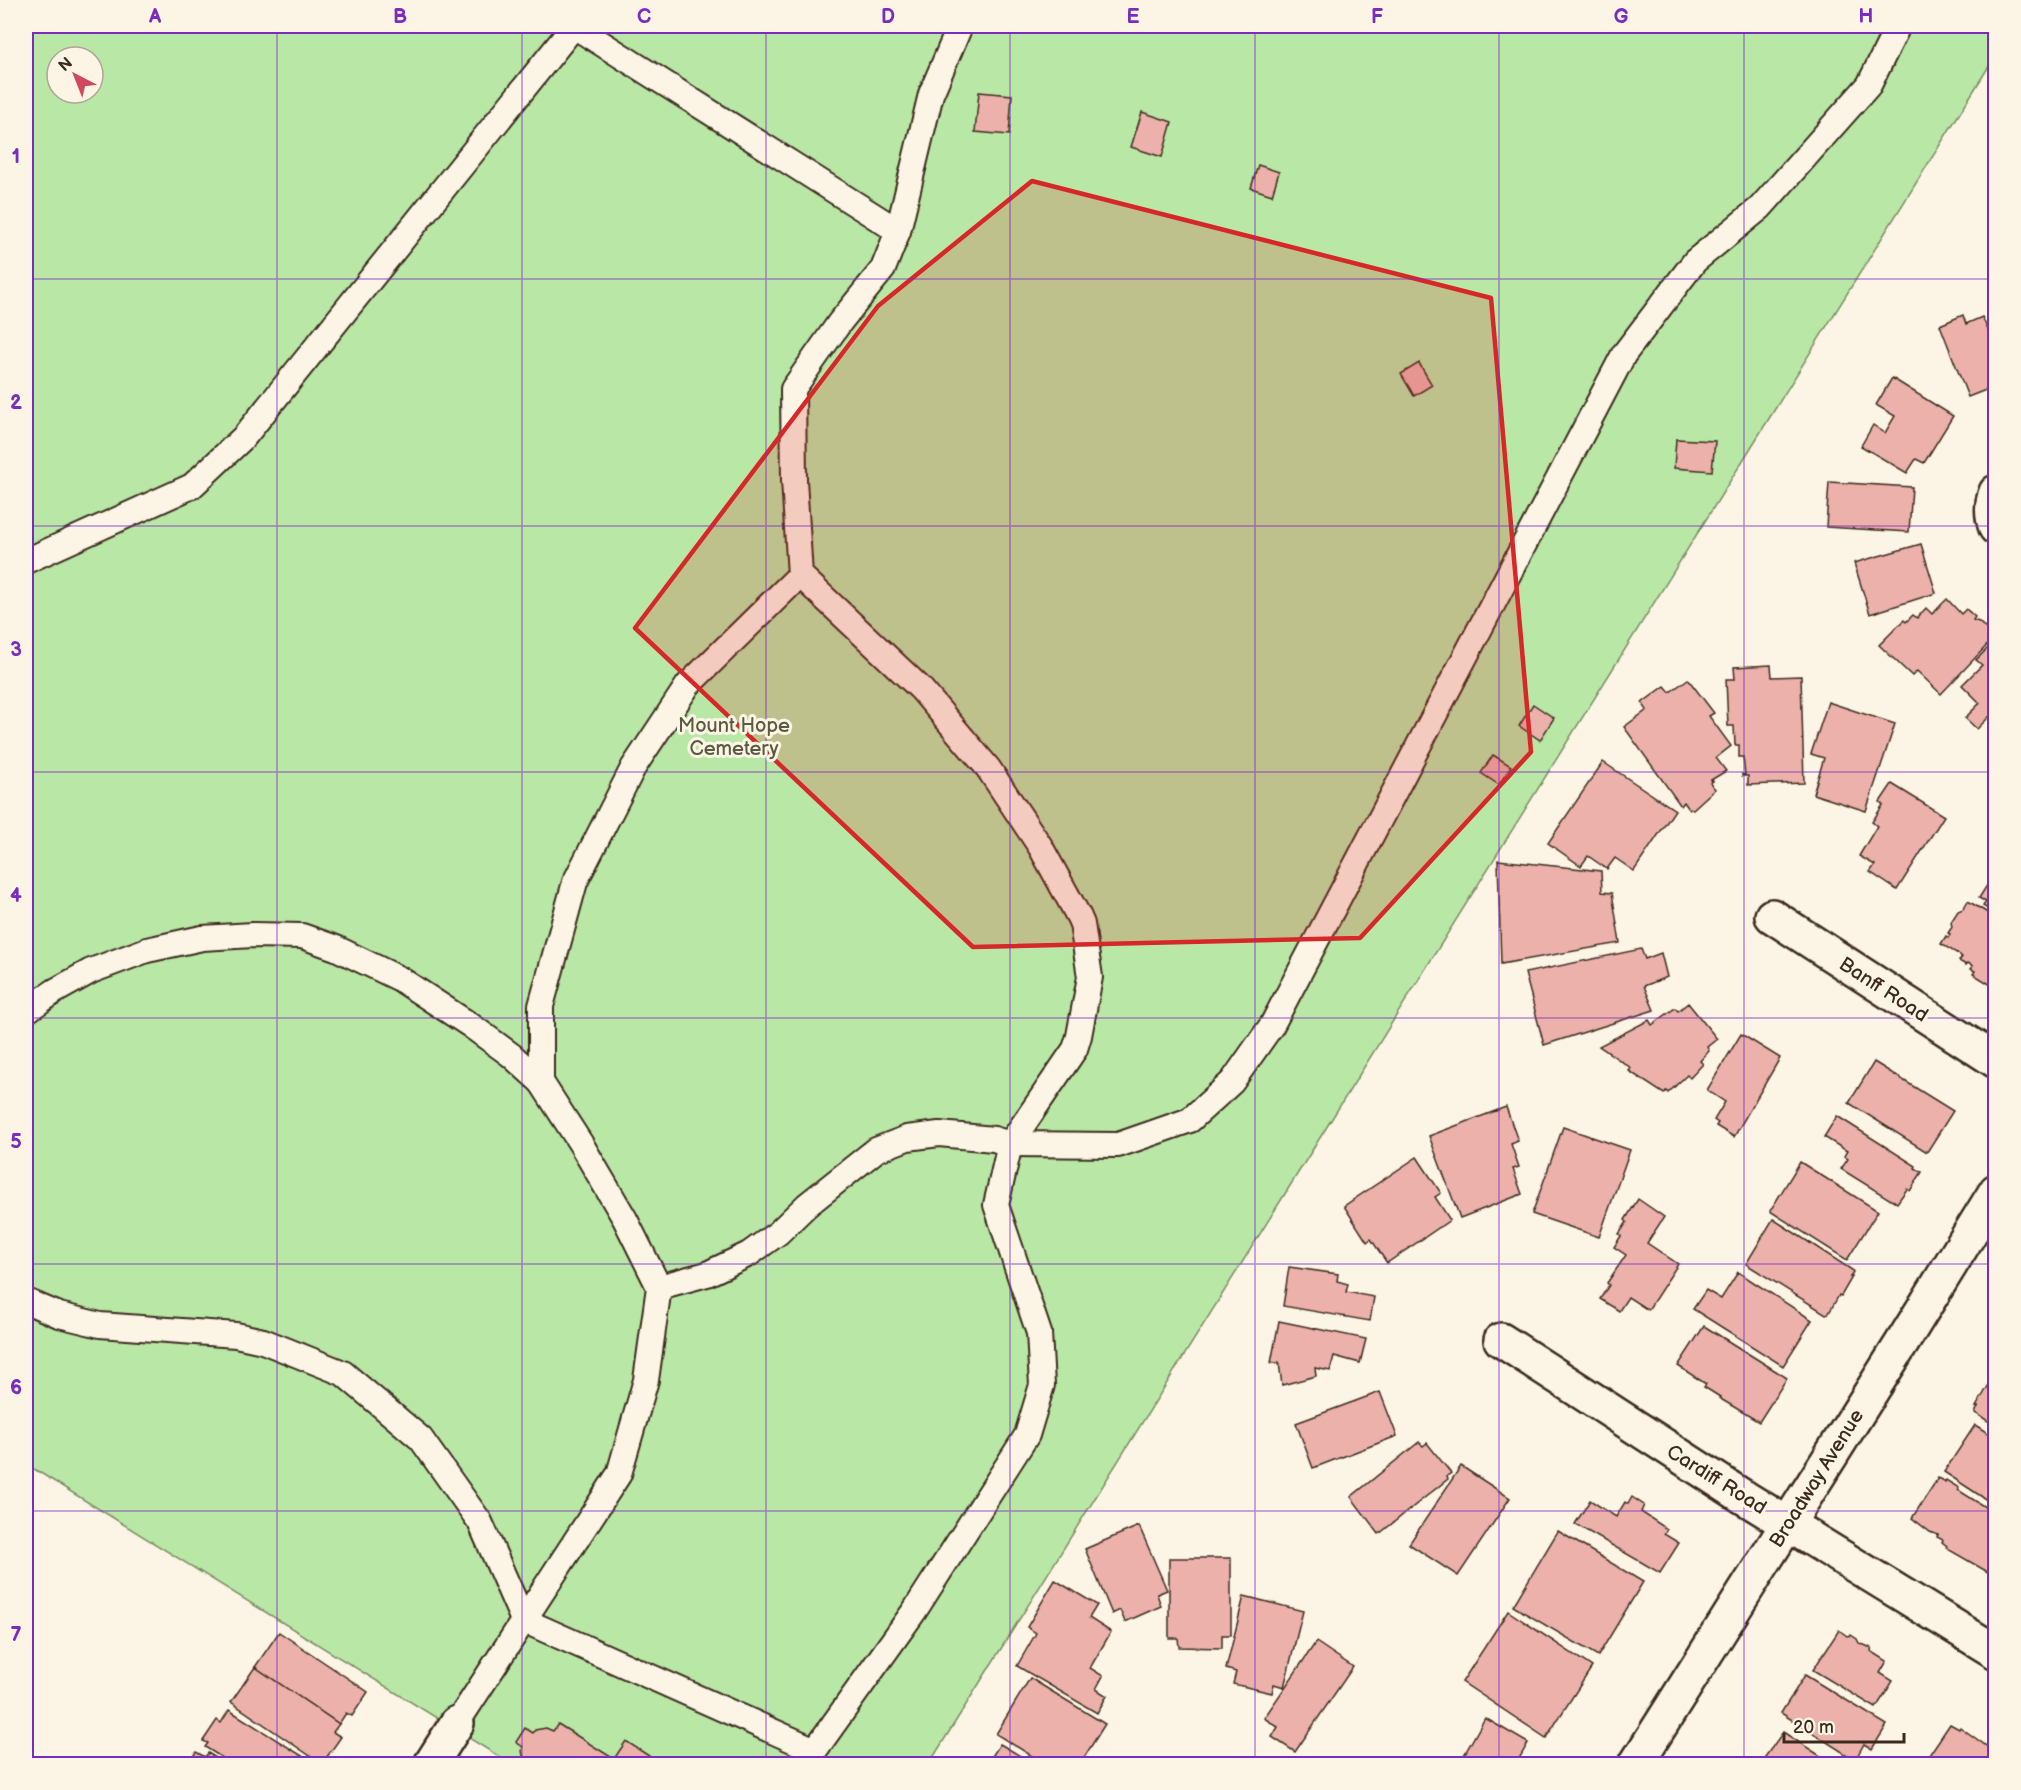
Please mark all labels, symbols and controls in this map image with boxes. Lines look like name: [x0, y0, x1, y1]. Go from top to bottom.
text: A: [148, 5, 162, 29]
text: B: [393, 5, 407, 29]
text: C: [637, 5, 651, 29]
text: D: [881, 5, 895, 29]
text: E: [1127, 5, 1140, 29]
text: F: [1371, 5, 1383, 29]
text: G: [1614, 5, 1629, 29]
text: H: [1859, 5, 1873, 29]
north arrow: [45, 45, 105, 105]
text: N: [55, 54, 77, 76]
text: 1: [12, 145, 20, 169]
text: 2: [10, 391, 22, 415]
text: 3: [10, 638, 22, 662]
park label: Mount Hope Cemetery: [678, 714, 790, 761]
text: 4: [10, 884, 22, 908]
street label: Banff Road: [1835, 952, 1932, 1027]
text: 5: [10, 1130, 22, 1154]
text: 6: [10, 1376, 22, 1400]
street label: Broadway Avenue: [1765, 1405, 1869, 1552]
street label: Cardiff Road: [1662, 1440, 1771, 1520]
text: 7: [10, 1623, 22, 1647]
scale bar: [1784, 1706, 1904, 1744]
text: 20 m: [1793, 1717, 1834, 1738]

